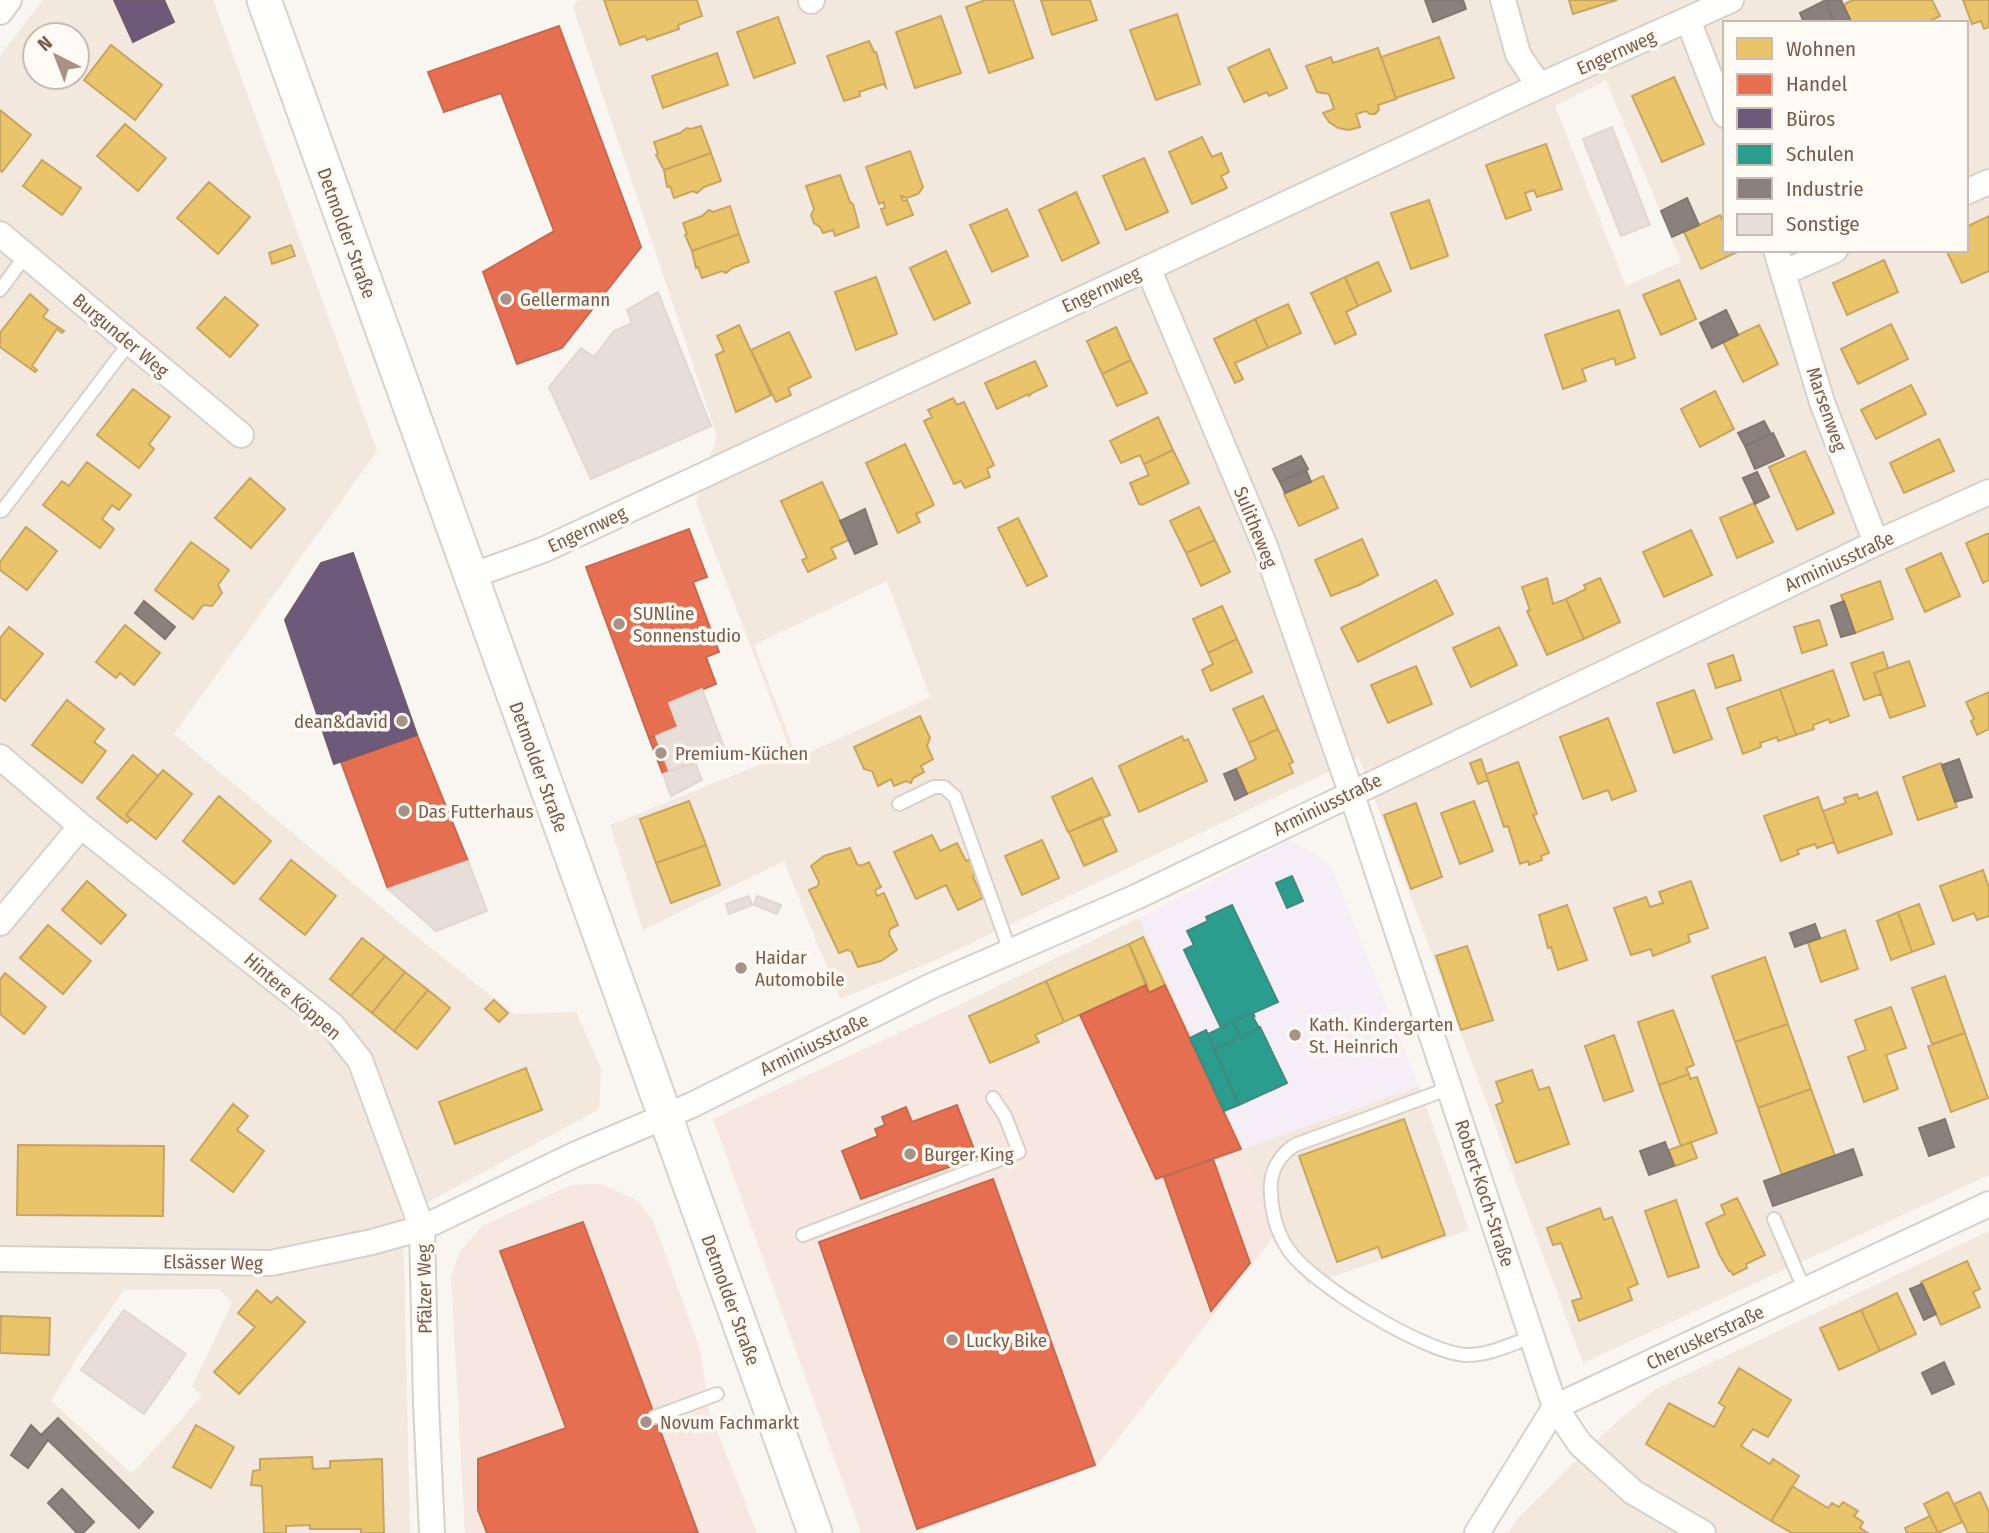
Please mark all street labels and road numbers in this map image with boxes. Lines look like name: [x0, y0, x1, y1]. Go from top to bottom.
street label: Engernweg: [1573, 25, 1659, 80]
street label: Detmolder Straße: [312, 165, 381, 302]
street label: Engernweg: [1058, 261, 1144, 318]
street label: Burgunder Weg: [68, 289, 173, 382]
street label: Marsenweg: [1801, 364, 1852, 454]
street label: Sulitheweg: [1229, 483, 1282, 571]
street label: Engernweg: [544, 501, 630, 558]
street label: Arminiusstraße: [1781, 526, 1898, 597]
street label: Detmolder Straße: [504, 699, 573, 836]
street label: Arminiusstraße: [1269, 768, 1385, 841]
street label: Hintere Köppen: [239, 948, 346, 1045]
street label: Arminiusstraße: [756, 1008, 872, 1081]
street label: Robert-Koch-Straße: [1450, 1117, 1519, 1270]
street label: Detmolder Straße: [696, 1232, 765, 1369]
street label: Pfälzer Weg: [412, 1244, 437, 1334]
street label: Elsässer Weg: [163, 1250, 263, 1275]
street label: Cheruskerstraße: [1643, 1300, 1768, 1375]

